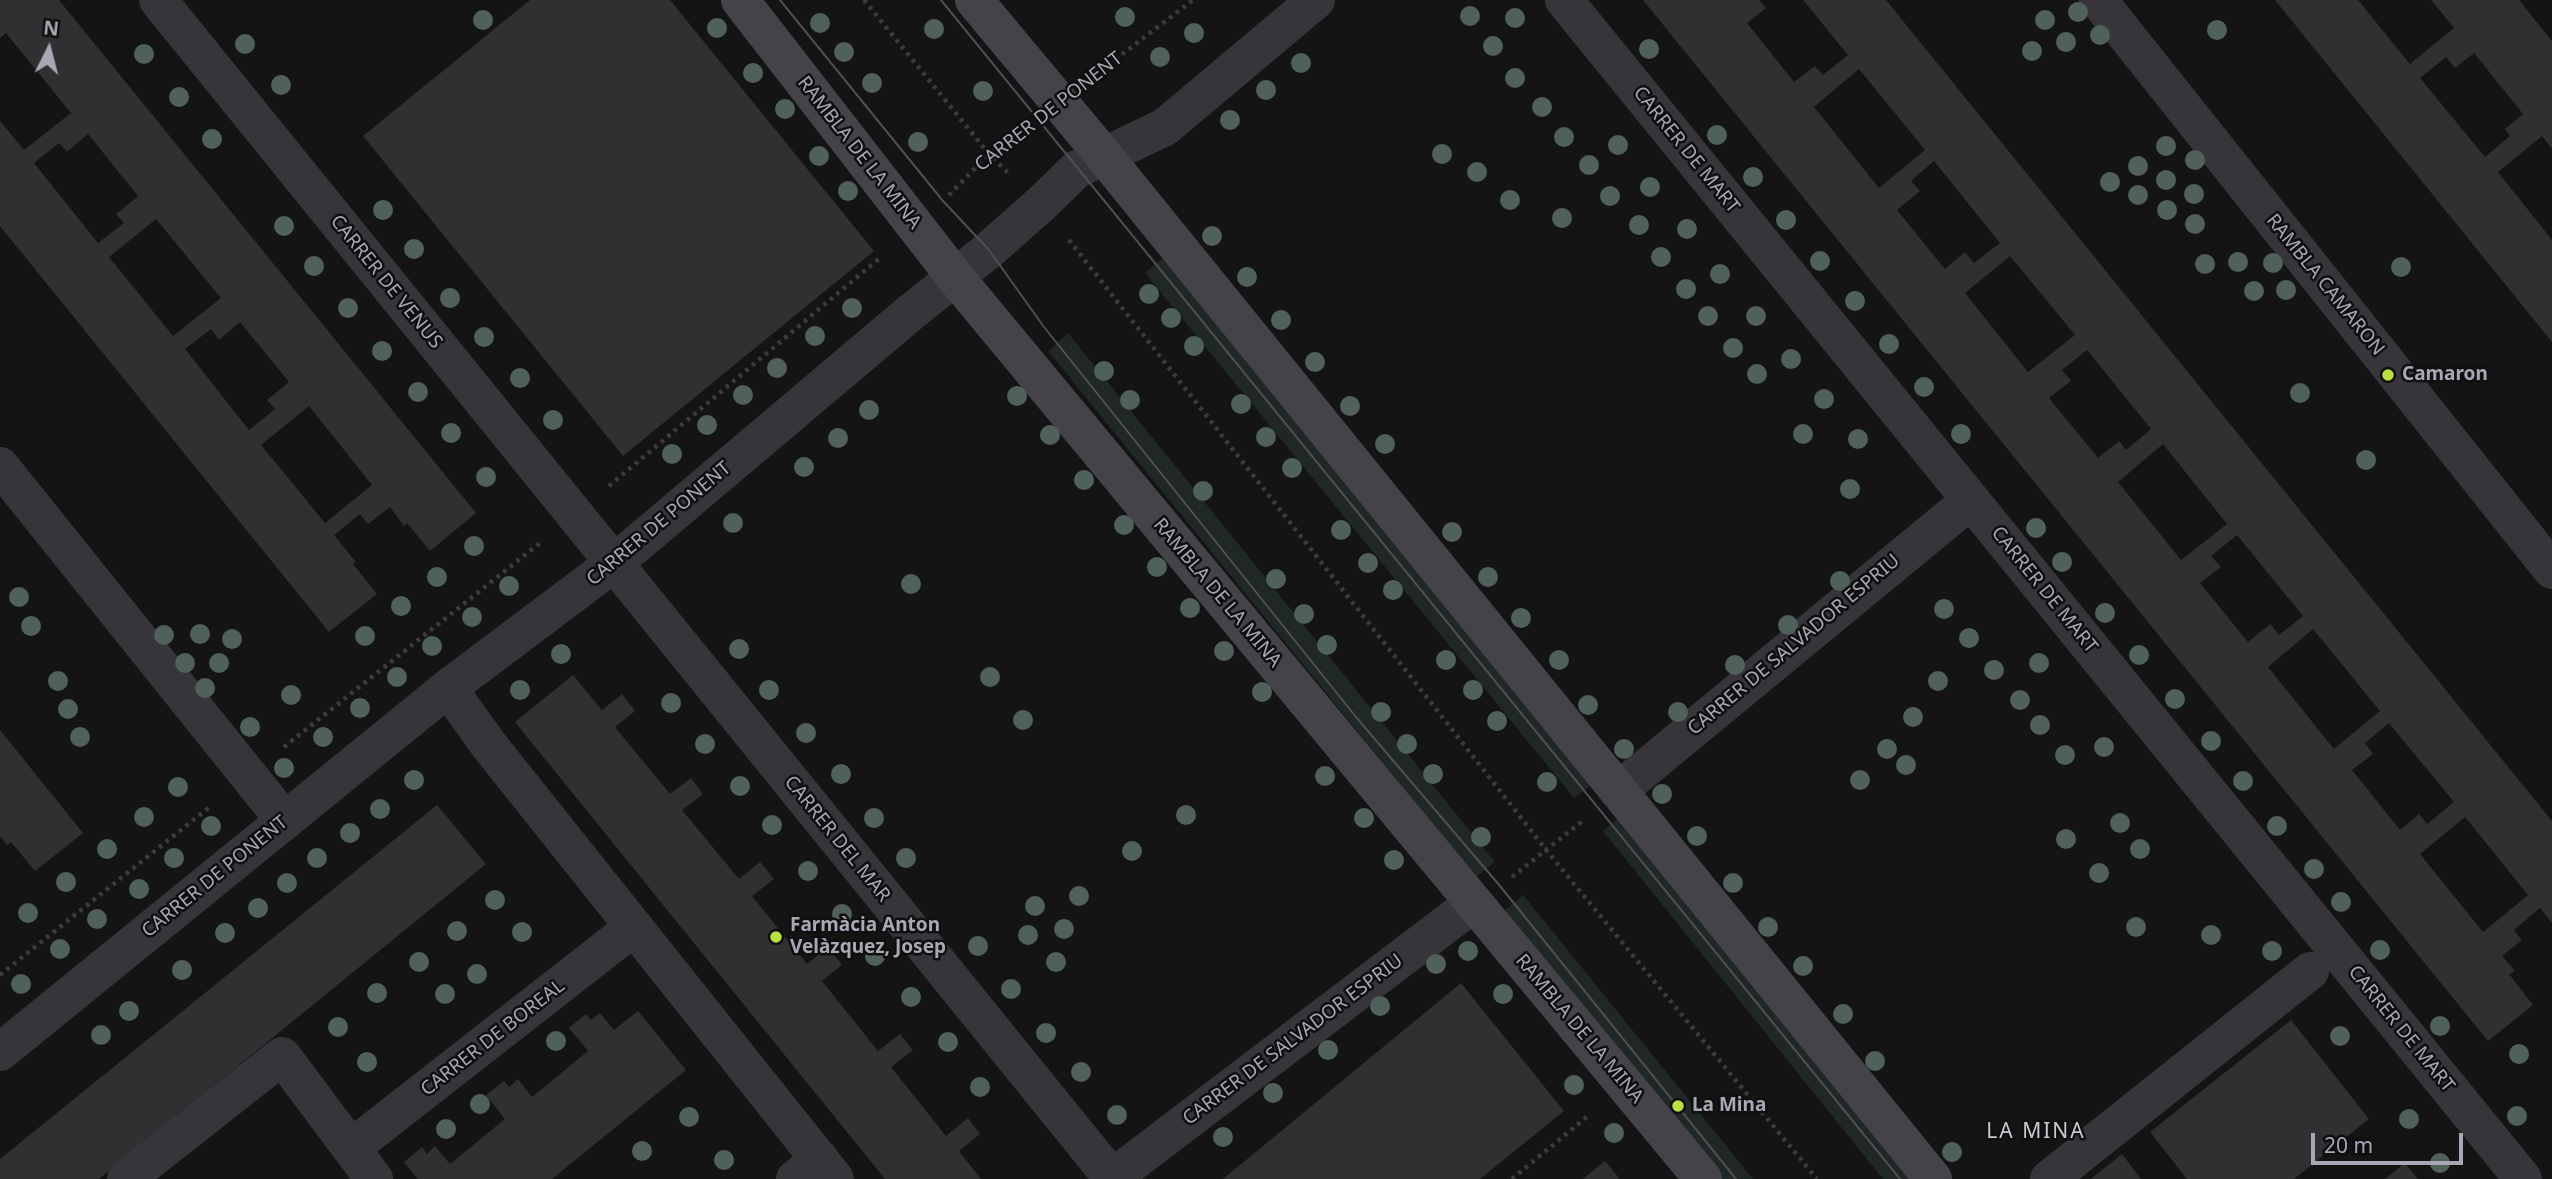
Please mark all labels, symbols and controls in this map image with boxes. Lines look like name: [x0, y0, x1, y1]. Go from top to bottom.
north arrow: [14, 14, 84, 84]
text: N: [42, 14, 60, 42]
street label: CARRER DE PONENT: [971, 47, 1127, 177]
street label: RAMBLA DE LA MINA: [792, 72, 926, 234]
street label: CARRER DE MART: [1628, 82, 1744, 218]
street label: RAMBLA CAMARON: [2261, 210, 2389, 360]
street label: CARRER DE VENUS: [325, 211, 447, 353]
place label: Camaron: [2402, 364, 2488, 386]
marker: Camaron: [2380, 367, 2396, 383]
street label: CARRER DE PONENT: [582, 457, 736, 591]
street label: RAMBLA DE LA MINA: [1148, 514, 1286, 672]
street label: CARRER DE MART: [1986, 522, 2102, 658]
street label: CARRER DE SALVADOR ESPRIU: [1683, 550, 1905, 740]
street label: CARRER DEL MAR: [779, 771, 895, 907]
street label: CARRER DE PONENT: [138, 811, 292, 943]
place label: Farmàcia Anton Velàzquez, Josep: [790, 915, 946, 959]
marker: Farmàcia Anton Velàzquez, Josep: [768, 929, 784, 945]
street label: CARRER DE SALVADOR ESPRIU: [1179, 950, 1407, 1130]
street label: RAMBLA DE LA MINA: [1510, 950, 1648, 1108]
street label: CARRER DE MART: [2343, 961, 2459, 1097]
street label: CARRER DE BOREAL: [417, 975, 569, 1101]
place label: La Mina: [1692, 1095, 1766, 1117]
marker: La Mina: [1670, 1098, 1686, 1114]
district label: LA MINA: [1987, 1119, 2085, 1145]
scale bar: [2314, 1120, 2466, 1164]
text: 20 m: [2324, 1131, 2373, 1159]

